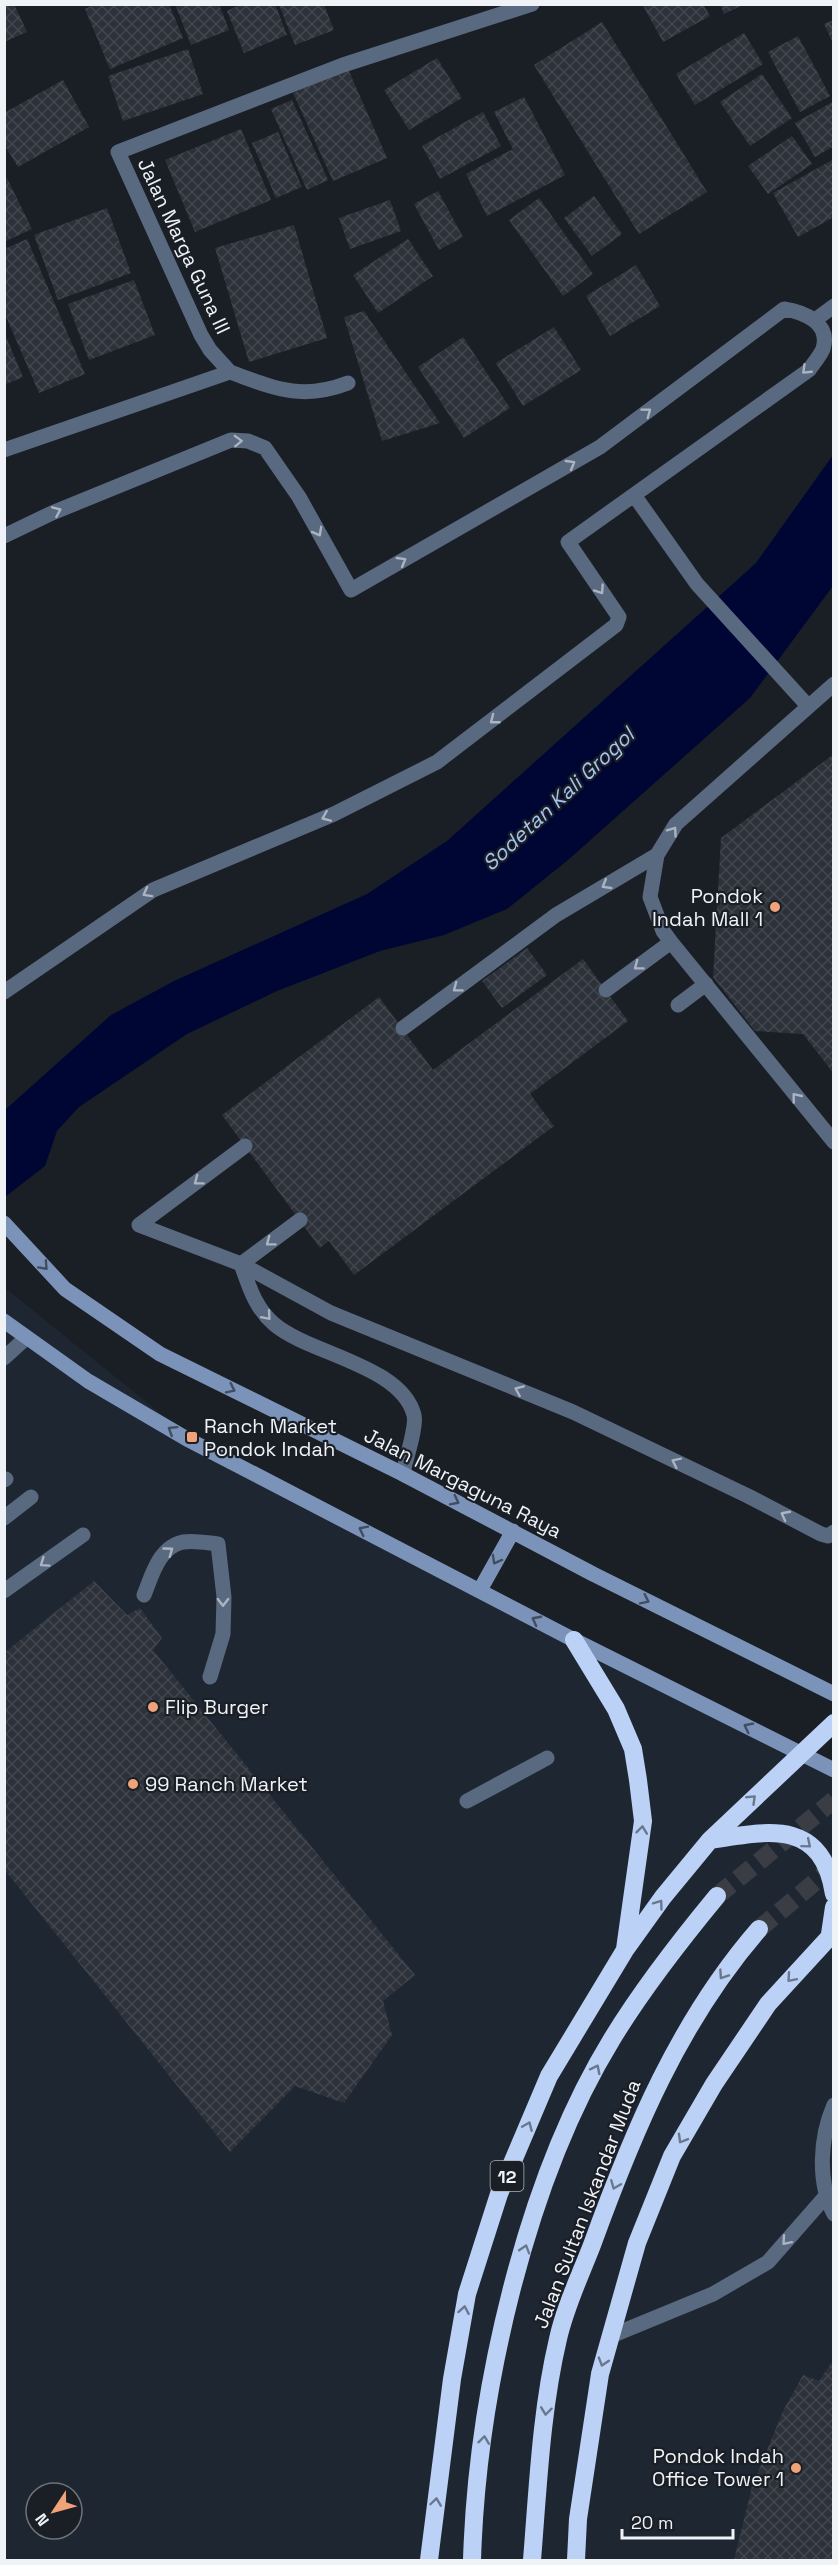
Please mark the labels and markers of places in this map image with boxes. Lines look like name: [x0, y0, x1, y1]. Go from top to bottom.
place label: Pondok Indah Mall 1: [652, 883, 763, 932]
marker: Pondok Indah Mall 1: [768, 900, 782, 914]
place label: Ranch Market Pondok Indah: [204, 1413, 337, 1462]
marker: Ranch Market Pondok Indah: [185, 1430, 199, 1444]
place label: Flip Burger: [165, 1694, 268, 1720]
marker: Flip Burger: [146, 1700, 160, 1714]
place label: 99 Ranch Market: [145, 1771, 308, 1797]
marker: 99 Ranch Market: [126, 1777, 140, 1791]
place label: Pondok Indah Office Tower 1: [652, 2443, 784, 2492]
marker: Pondok Indah Office Tower 1: [789, 2461, 803, 2475]

